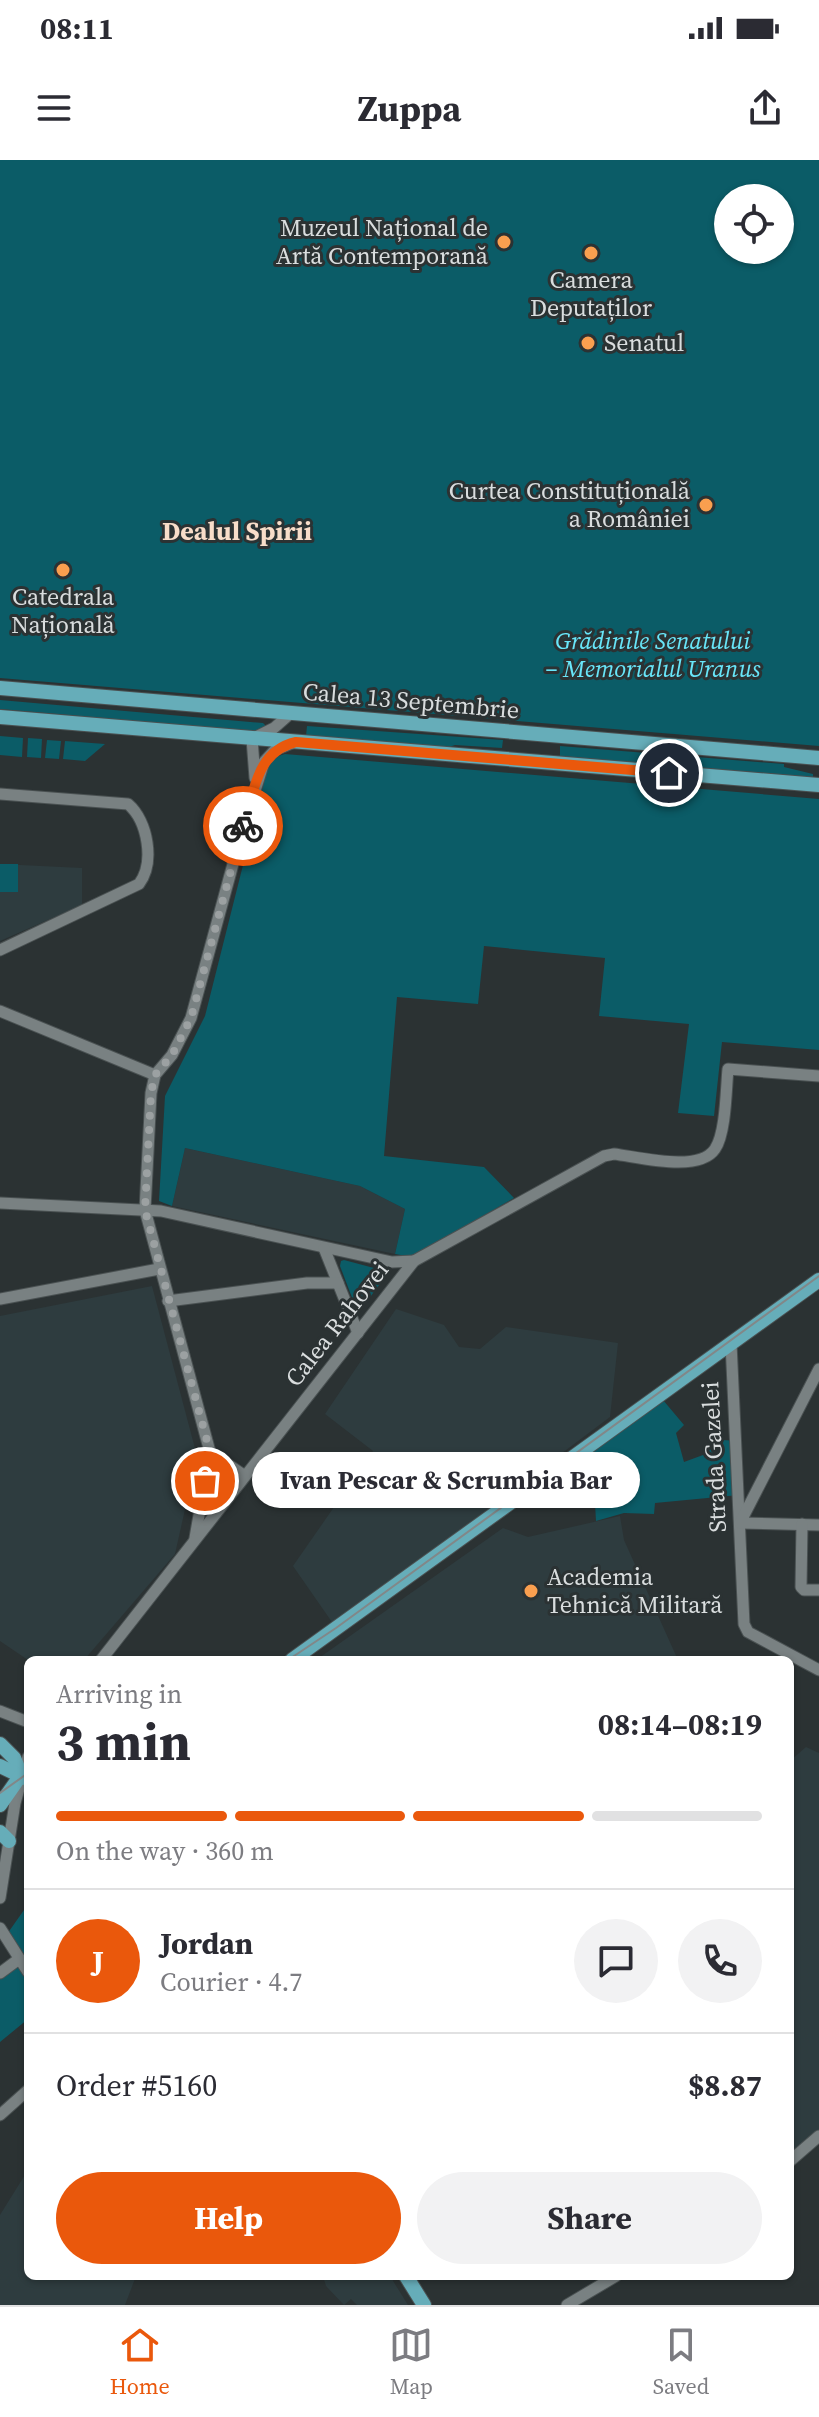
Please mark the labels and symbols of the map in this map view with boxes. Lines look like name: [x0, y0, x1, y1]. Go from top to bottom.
place label: Muzeul Național de Artă Contemporană: [276, 211, 489, 272]
marker: Muzeul Național de Artă Contemporană: [495, 233, 513, 251]
marker: Camera Deputaților: [582, 244, 600, 262]
place label: Camera Deputaților: [530, 263, 652, 324]
place label: Senatul: [604, 326, 684, 359]
marker: Senatul: [579, 334, 597, 352]
place label: Curtea Constituțională a României: [449, 474, 691, 535]
marker: Curtea Constituțională a României: [697, 496, 715, 514]
district label: Dealul Spirii: [162, 513, 312, 549]
marker: Catedrala Națională: [54, 561, 72, 579]
place label: Catedrala Națională: [11, 580, 116, 641]
park label: Grădinile Senatului – Memorialul Uranus: [545, 624, 761, 685]
street label: Calea 13 Septembrie: [302, 675, 521, 726]
pin: [635, 739, 703, 807]
courier: [203, 786, 283, 866]
street label: Calea Rahovei: [277, 1254, 396, 1393]
street label: Strada Gazelei: [693, 1381, 734, 1533]
pin: [171, 1447, 239, 1515]
callout: Ivan Pescar & Scrumbia Bar: [253, 1453, 641, 1509]
place label: Academia Tehnică Militară: [547, 1560, 723, 1621]
marker: Academia Tehnică Militară: [522, 1582, 540, 1600]

